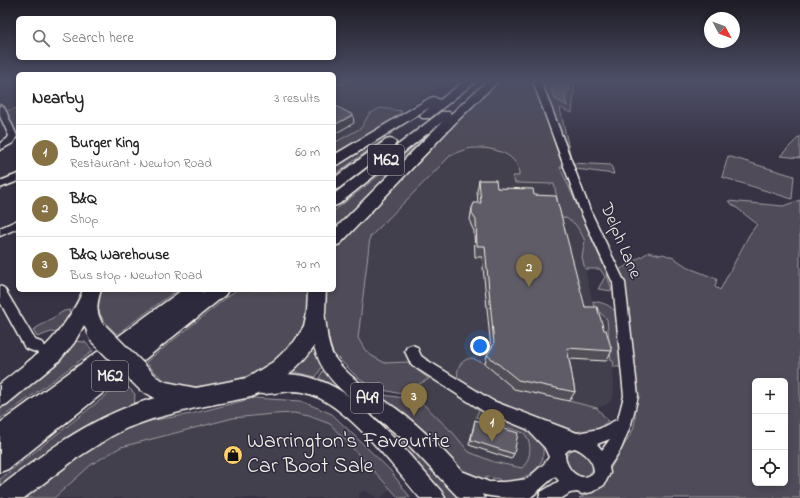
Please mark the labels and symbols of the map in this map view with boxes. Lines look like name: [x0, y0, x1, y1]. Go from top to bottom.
north arrow: [704, 12, 740, 48]
road number: M62: [368, 145, 404, 175]
street label: Delph Lane: [592, 198, 648, 284]
pin: 2: [516, 254, 542, 287]
your location: [470, 336, 490, 356]
road number: M62: [92, 361, 128, 391]
road number: A49: [351, 383, 383, 413]
pin: 3: [401, 383, 427, 416]
pin: 1: [479, 409, 505, 442]
place label: Warrington's Favourite Car Boot Sale: [247, 426, 450, 483]
shop icon: Warrington's Favourite Car Boot Sale: [222, 444, 244, 466]

